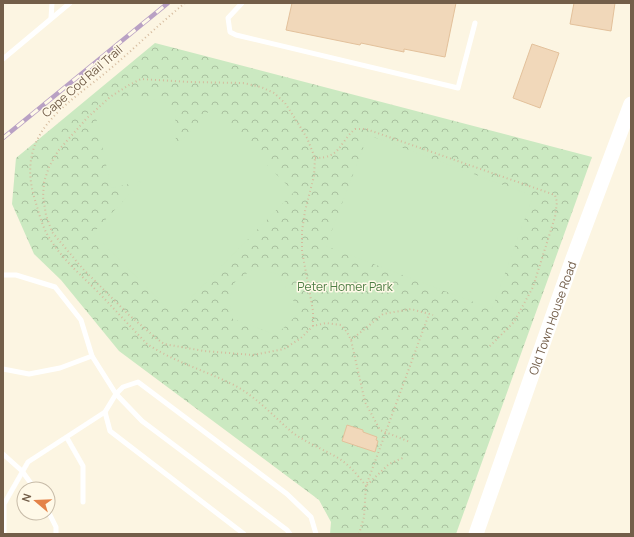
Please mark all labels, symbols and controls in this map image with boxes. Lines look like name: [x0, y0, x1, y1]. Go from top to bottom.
street label: Cape Cod Rail Trail: [38, 41, 126, 121]
street label: Old Town House Road: [524, 259, 580, 377]
park label: Peter Homer Park: [297, 278, 394, 295]
north arrow: [16, 481, 56, 521]
text: N: [18, 491, 34, 504]

